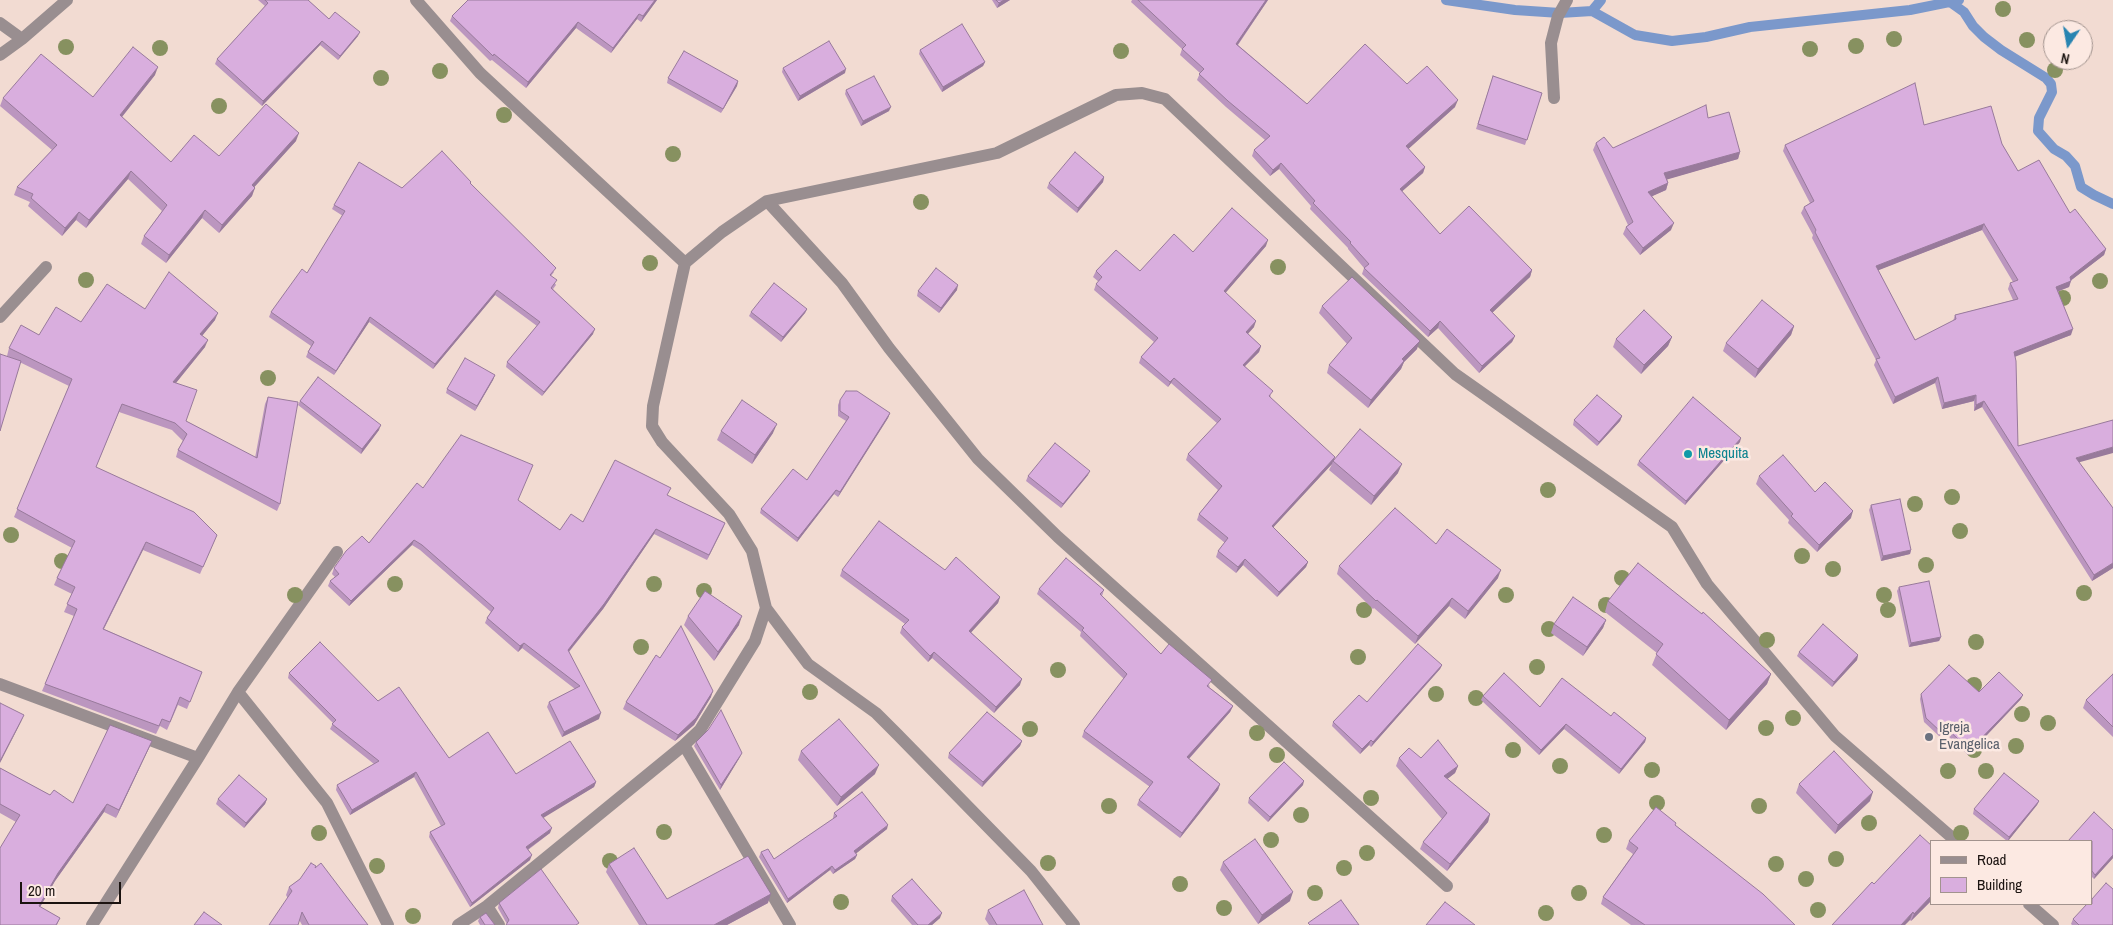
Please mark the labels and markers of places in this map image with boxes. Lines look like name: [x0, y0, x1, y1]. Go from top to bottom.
place label: Mesquita: [1698, 445, 1749, 463]
marker: Mesquita: [1682, 448, 1694, 460]
place label: Igreja Evangelica: [1939, 719, 2000, 754]
marker: Igreja Evangelica: [1923, 731, 1935, 743]

